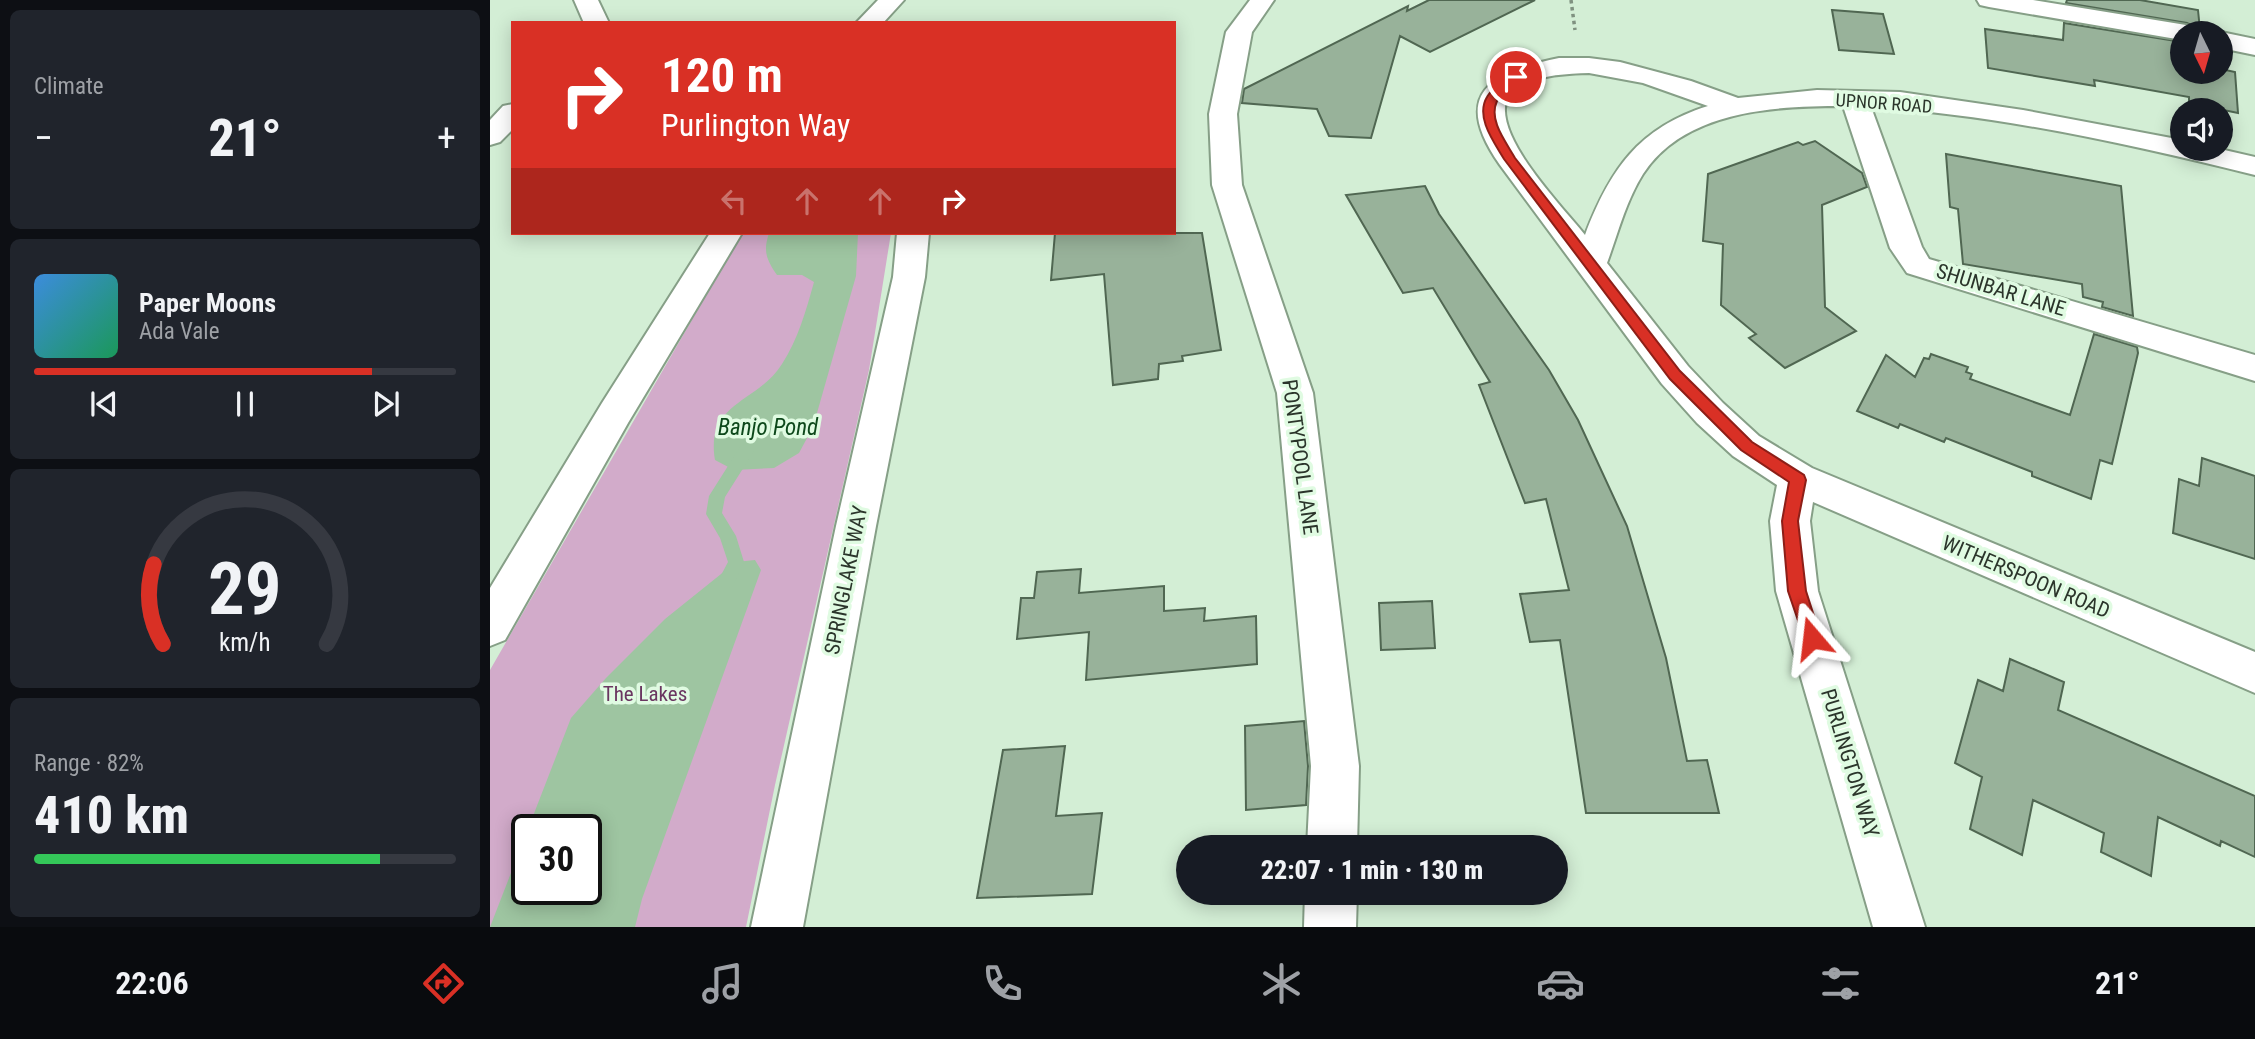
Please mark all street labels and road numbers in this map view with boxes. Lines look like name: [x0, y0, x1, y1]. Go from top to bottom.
street label: UPNOR ROAD: [1835, 89, 1933, 117]
street label: SHUNBAR LANE: [1933, 259, 2069, 321]
street label: PONTYPOOL LANE: [1277, 378, 1323, 536]
street label: SPRINGLAKE WAY: [820, 504, 872, 656]
street label: WITHERSPOON ROAD: [1939, 531, 2113, 623]
street label: PURLINGTON WAY: [1816, 686, 1884, 840]

